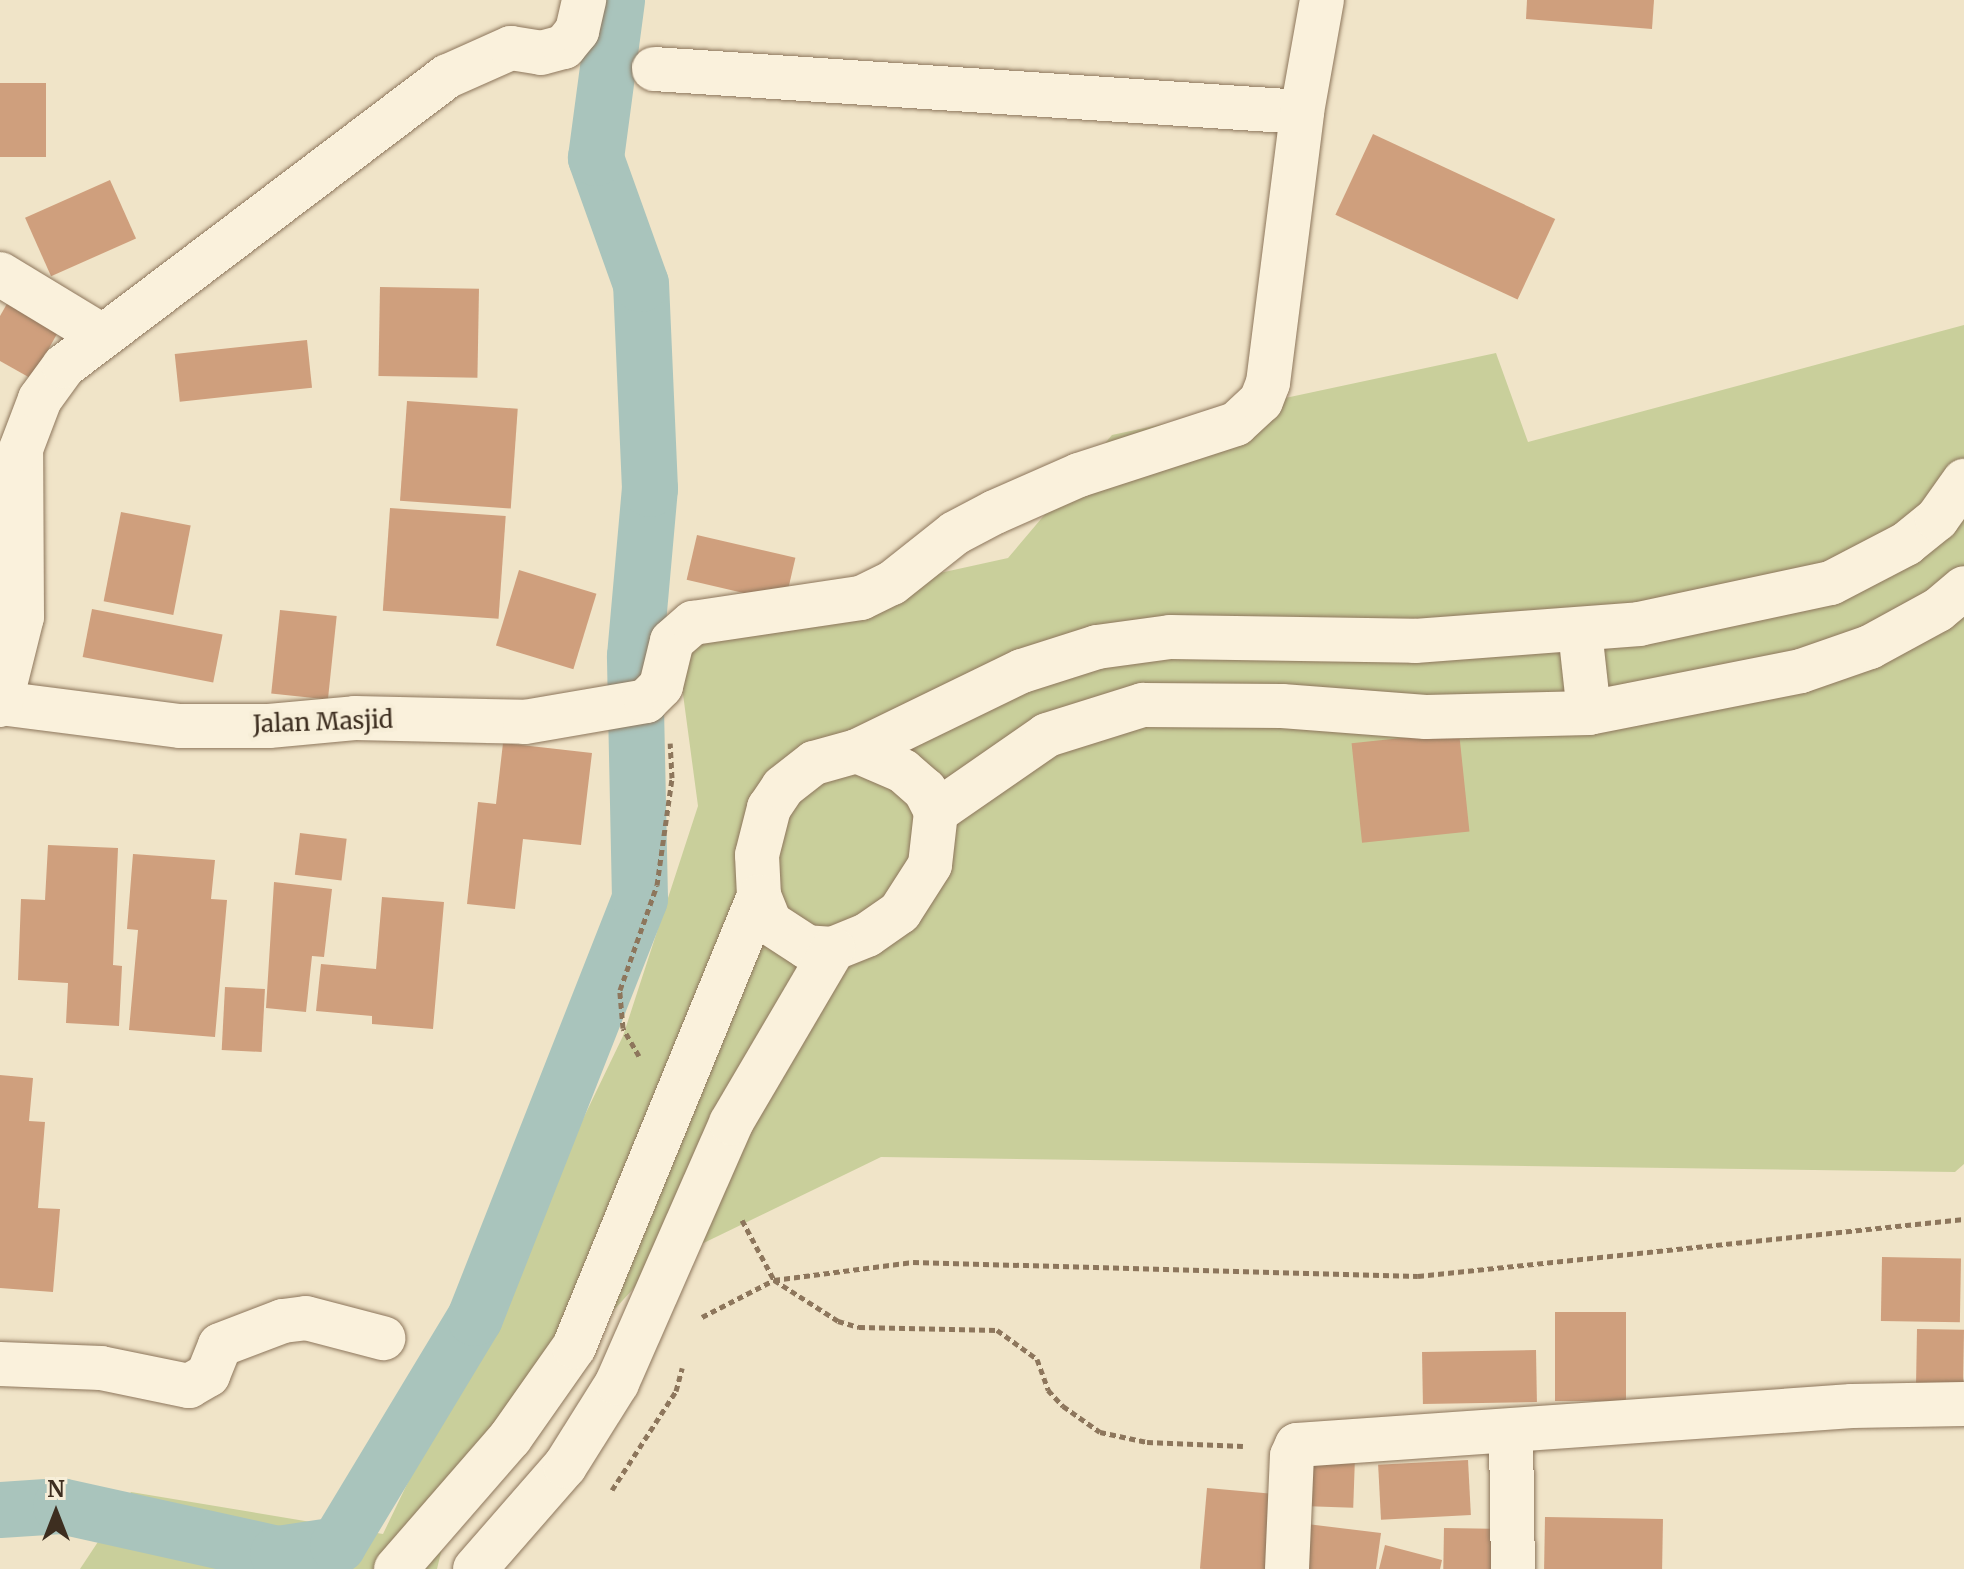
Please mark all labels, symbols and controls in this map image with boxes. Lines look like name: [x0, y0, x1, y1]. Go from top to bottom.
street label: Jalan Masjid: [252, 705, 394, 739]
north arrow: [16, 1473, 96, 1553]
text: N: [47, 1475, 65, 1503]

